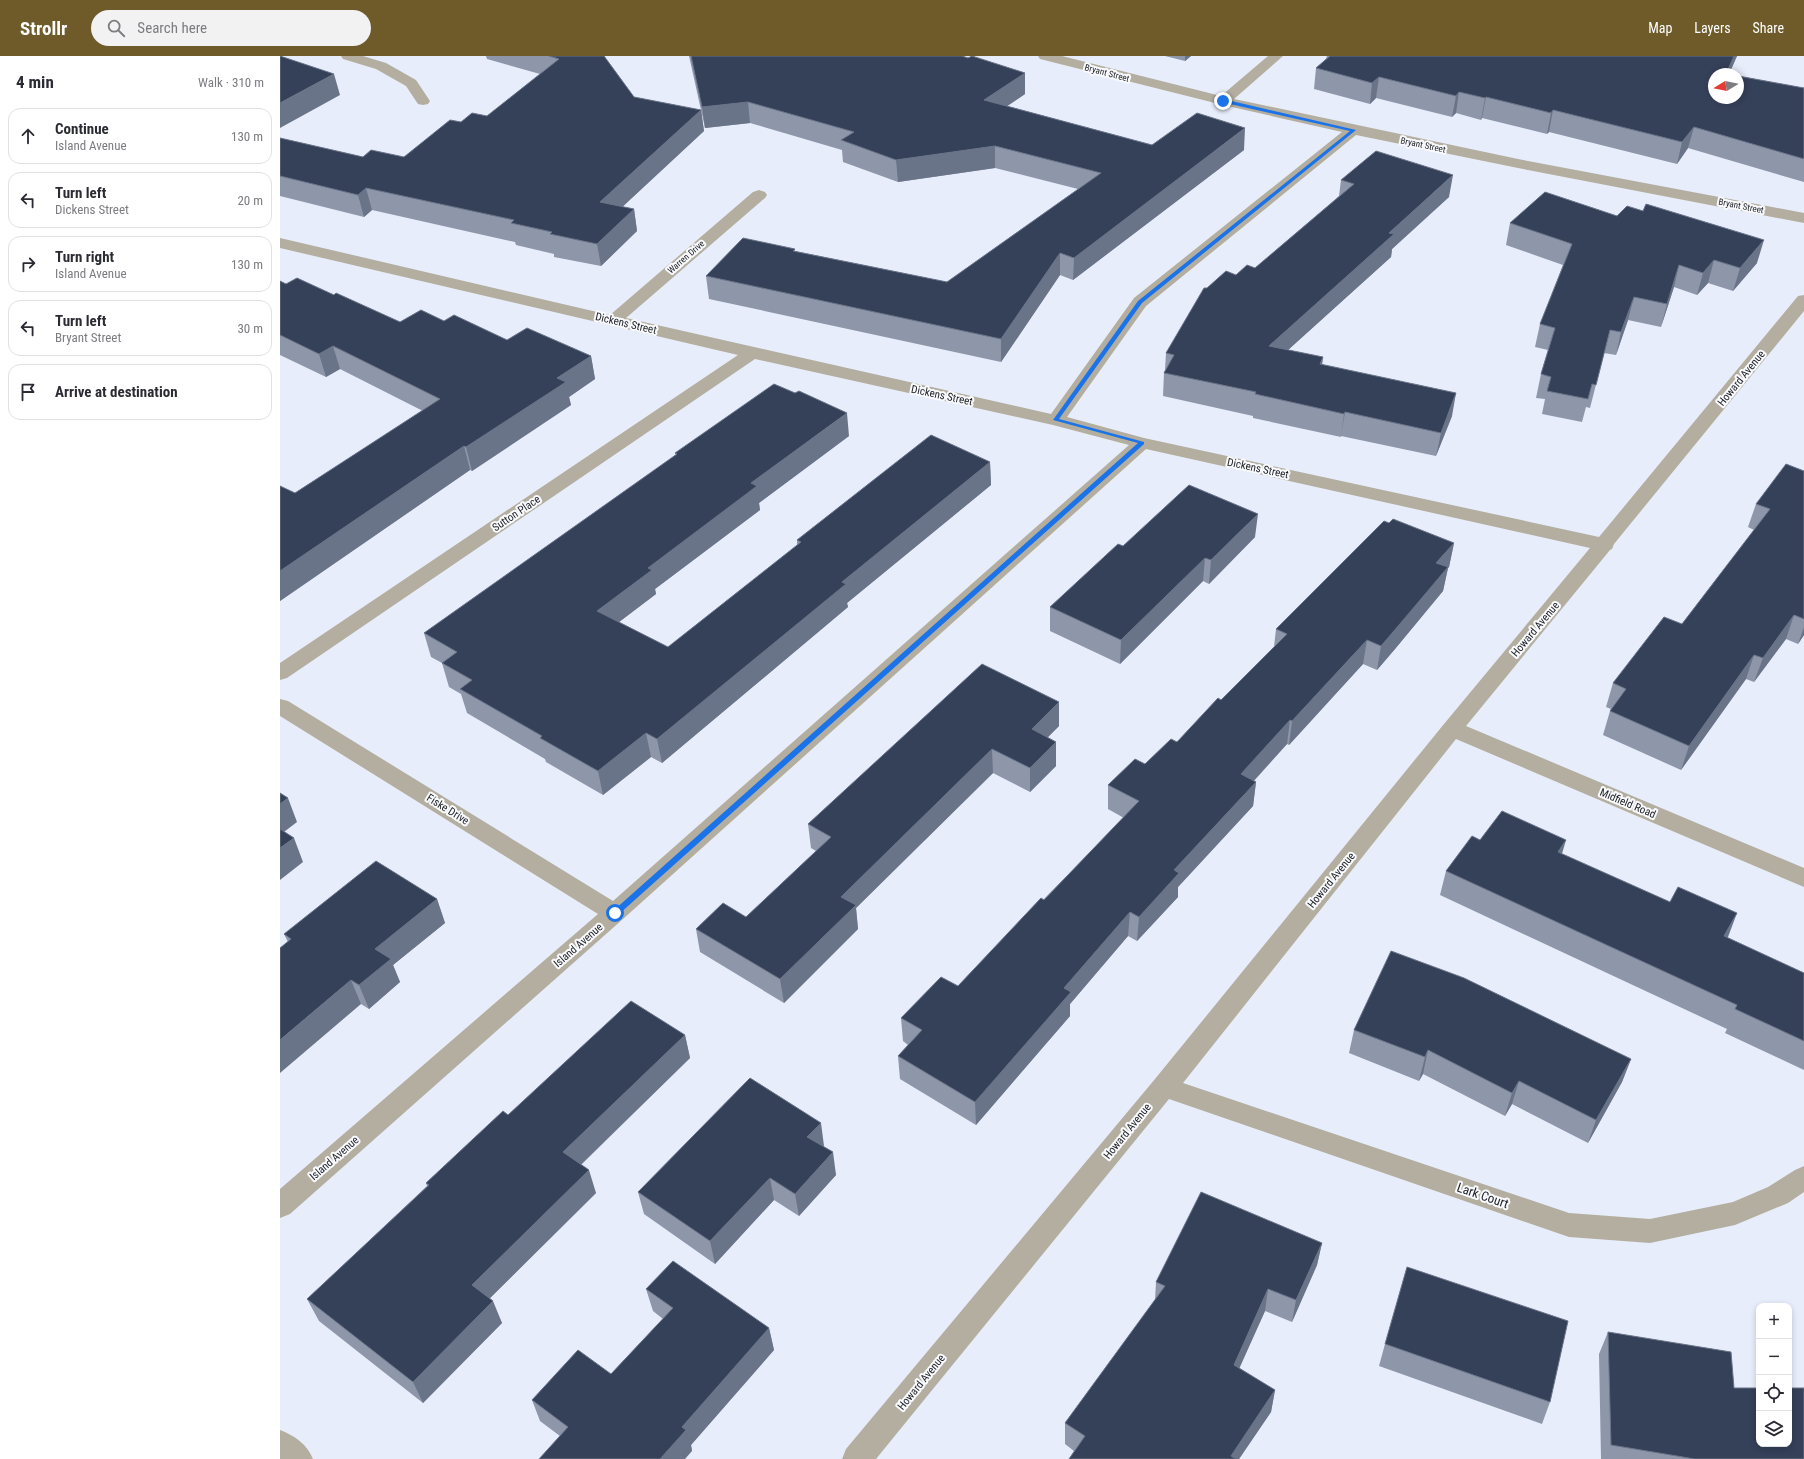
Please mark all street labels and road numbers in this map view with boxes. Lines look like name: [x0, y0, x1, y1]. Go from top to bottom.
street label: Bryant Street: [1084, 62, 1131, 84]
street label: Bryant Street: [1400, 135, 1447, 155]
street label: Bryant Street: [1718, 197, 1765, 215]
street label: Warren Drive: [666, 238, 706, 276]
street label: Dickens Street: [594, 310, 658, 337]
street label: Howard Avenue: [1715, 348, 1768, 409]
street label: Dickens Street: [910, 383, 974, 408]
street label: Dickens Street: [1226, 456, 1290, 481]
street label: Sutton Place: [490, 493, 543, 534]
street label: Howard Avenue: [1509, 599, 1562, 659]
street label: Midfield Road: [1598, 786, 1658, 821]
street label: Fiske Drive: [424, 791, 471, 827]
street label: Howard Avenue: [1305, 850, 1358, 911]
street label: Island Avenue: [551, 921, 605, 970]
street label: Howard Avenue: [1101, 1101, 1154, 1162]
street label: Island Avenue: [307, 1134, 361, 1183]
street label: Lark Court: [1455, 1180, 1511, 1211]
street label: Howard Avenue: [895, 1352, 948, 1413]

